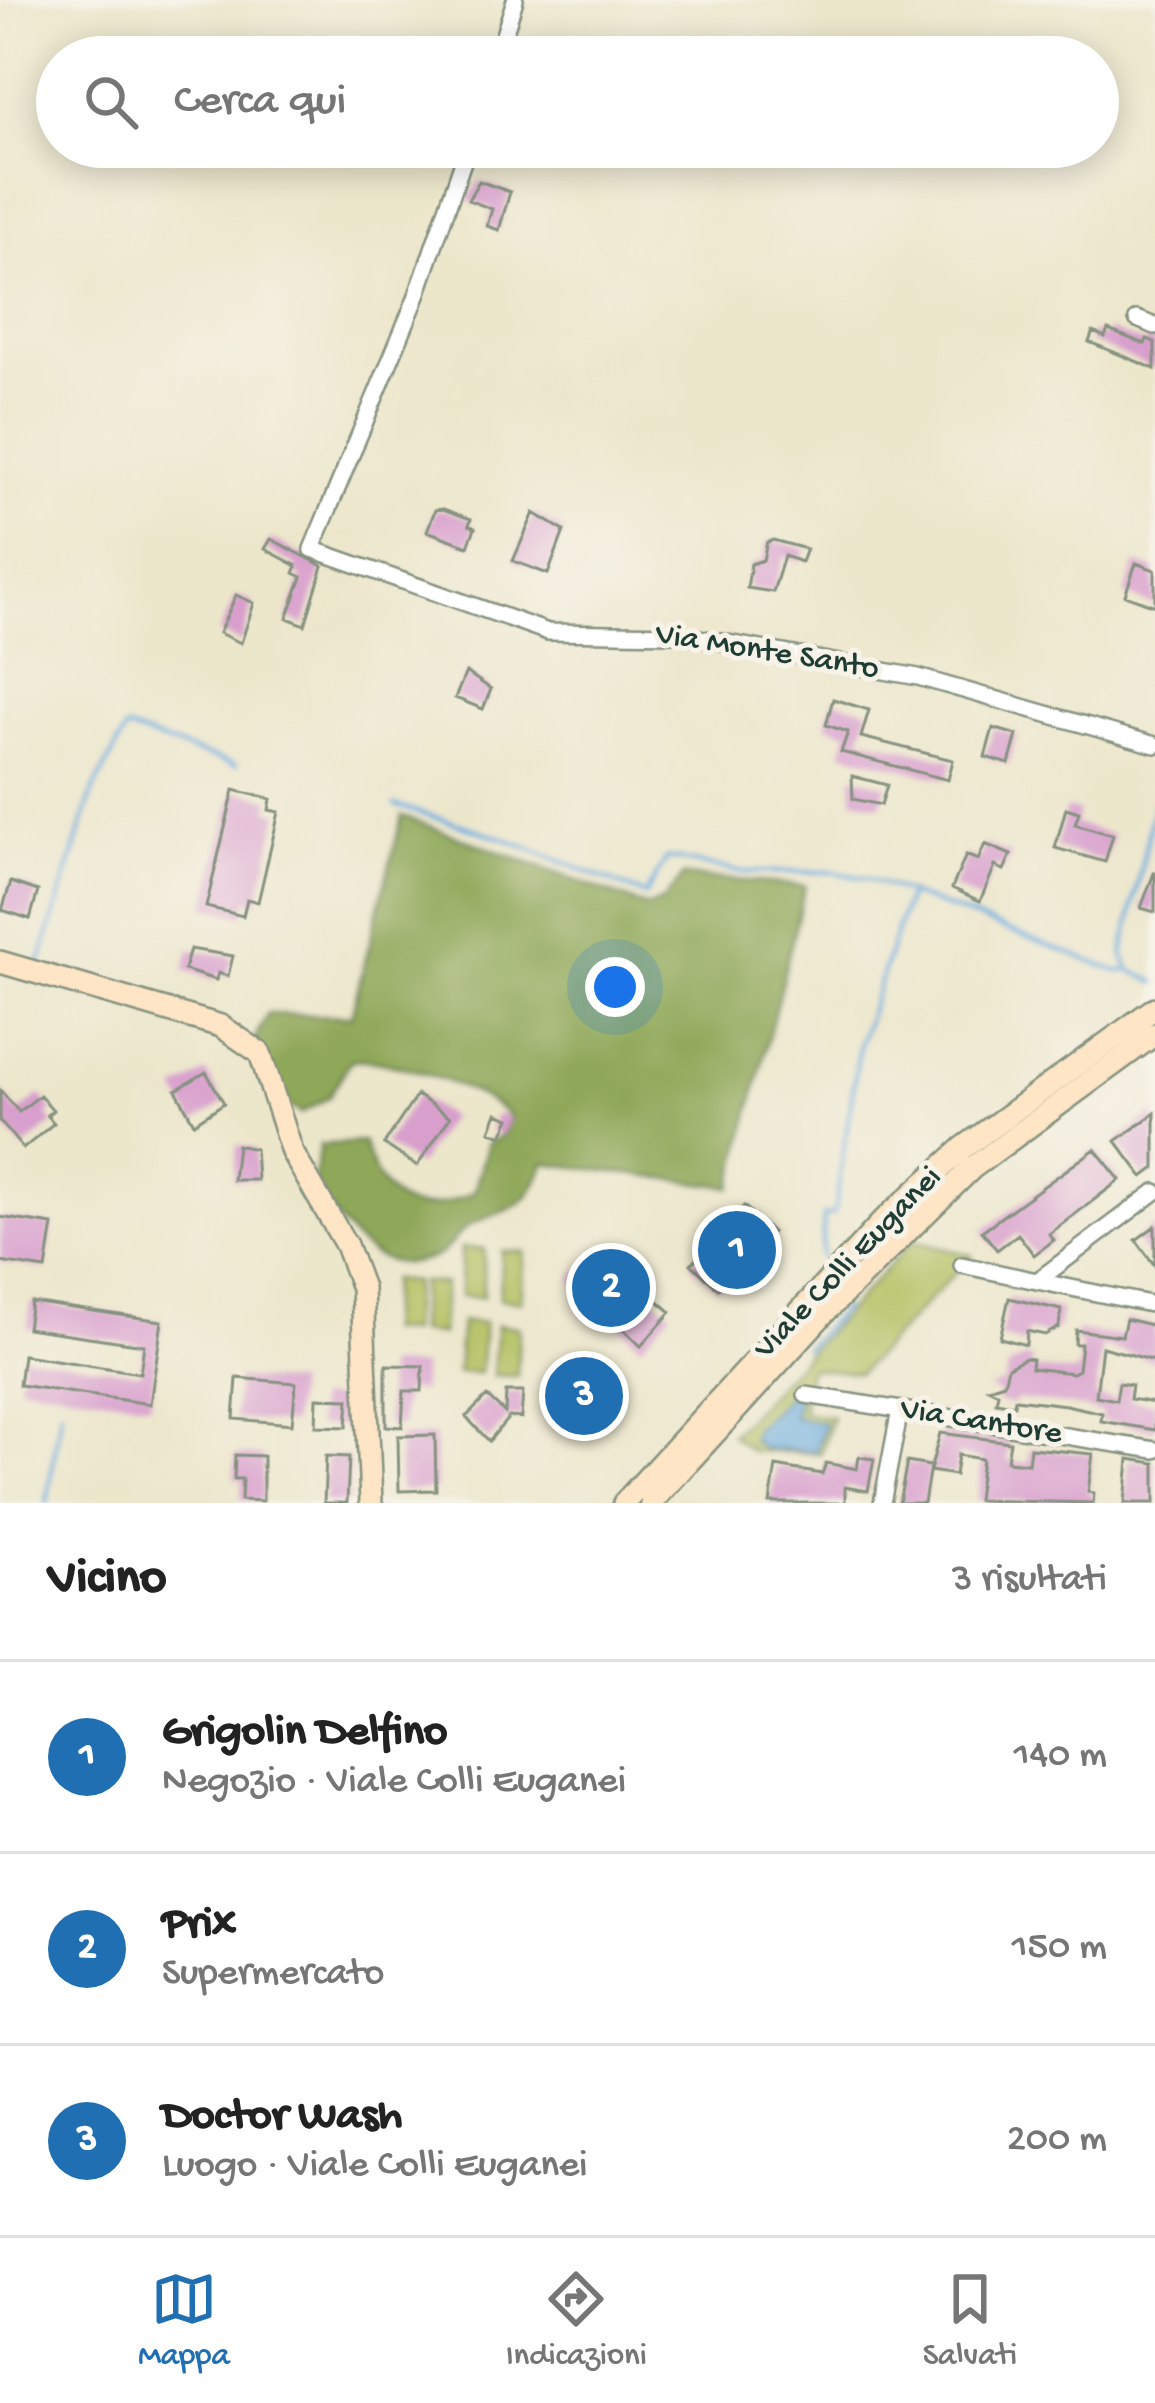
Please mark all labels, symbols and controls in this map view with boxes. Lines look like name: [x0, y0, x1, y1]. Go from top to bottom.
search box: [36, 36, 1119, 168]
icon: search: [78, 69, 144, 135]
text: Cerca qui: [174, 76, 346, 129]
street label: Via Monte Santo: [652, 616, 881, 689]
your location: [585, 957, 645, 1017]
street label: Viale Colli Euganei: [747, 1160, 951, 1369]
pin: 1: [698, 1205, 776, 1295]
pin: 2: [572, 1243, 650, 1333]
pin: 3: [545, 1351, 623, 1441]
street label: Via Cantore: [897, 1391, 1065, 1455]
text: Vicino: [48, 1551, 167, 1611]
text: 3 risultati: [952, 1558, 1107, 1604]
text: Grigolin Delfino: [162, 1707, 447, 1760]
text: 1: [79, 1734, 95, 1780]
text: 140 m: [1014, 1734, 1107, 1780]
text: Negozio · Viale Colli Euganei: [162, 1760, 626, 1806]
text: Prix: [162, 1899, 236, 1952]
text: 2: [77, 1926, 97, 1972]
text: 150 m: [1012, 1926, 1107, 1972]
text: Supermercato: [162, 1952, 384, 1998]
text: Doctor Wash: [162, 2091, 402, 2144]
text: 3: [77, 2118, 97, 2164]
text: 200 m: [1007, 2118, 1107, 2164]
text: Luogo · Viale Colli Euganei: [162, 2144, 588, 2190]
tab: Mappa: [138, 2266, 230, 2376]
tab: Indicazioni: [506, 2266, 647, 2376]
tab: Salvati: [923, 2266, 1017, 2376]

